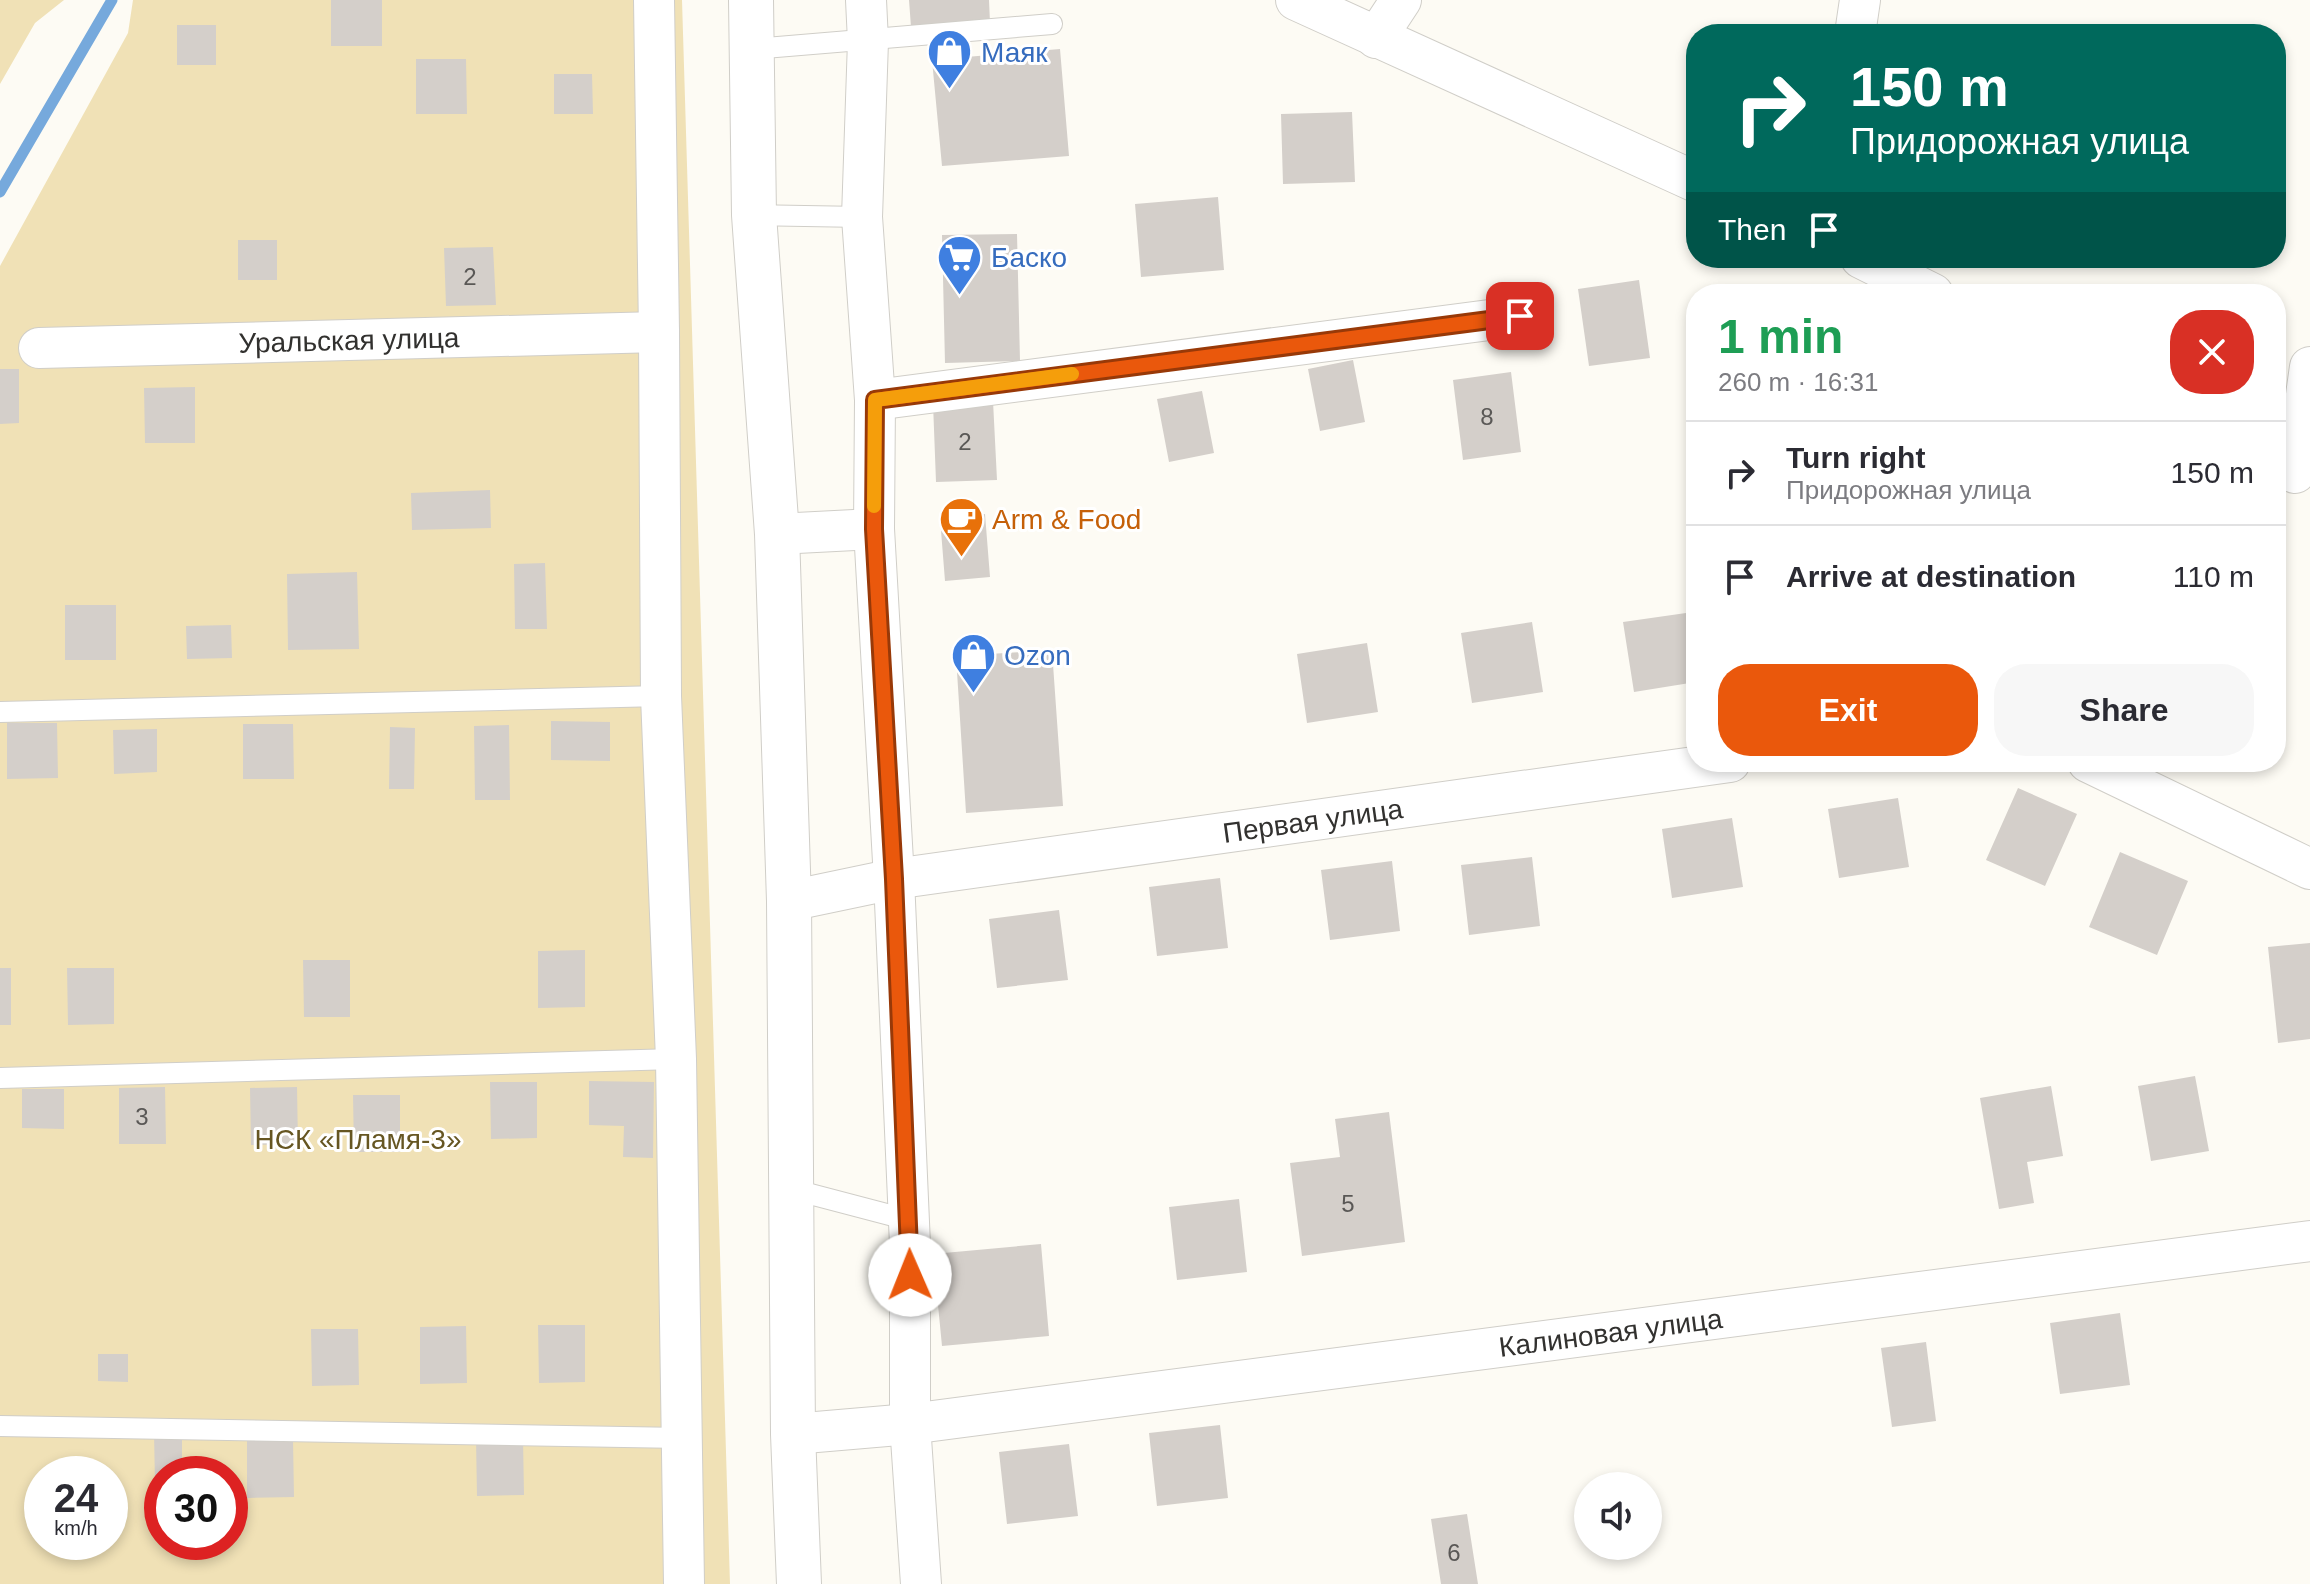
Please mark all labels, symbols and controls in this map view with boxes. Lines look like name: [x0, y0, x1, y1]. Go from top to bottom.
shop icon: Маяк: [926, 28, 974, 91]
place label: Маяк: [981, 37, 1048, 68]
text: 150 m: [1850, 55, 2009, 118]
icon: right: [1718, 56, 1822, 160]
text: Придорожная улица: [1850, 121, 2189, 162]
icon: arrive: [1802, 208, 1846, 252]
text: Then: [1718, 213, 1786, 246]
supermarket icon: Баско: [936, 233, 984, 296]
place label: Баско: [991, 242, 1067, 273]
house number: 2: [463, 263, 477, 290]
pin: [1486, 282, 1554, 350]
icon: arrive: [1498, 294, 1542, 338]
text: 1 min: [1718, 310, 1843, 363]
button: close: [2170, 310, 2254, 394]
street label: Уральская улица: [238, 322, 460, 358]
text: 260 m · 16:31: [1718, 367, 1878, 397]
house number: 8: [1480, 403, 1494, 430]
house number: 2: [958, 428, 972, 455]
text: Turn right: [1786, 441, 1925, 474]
icon: right: [1718, 451, 1762, 495]
text: 150 m: [2171, 456, 2254, 489]
text: Придорожная улица: [1786, 475, 2031, 505]
cafe icon: Arm & Food: [937, 495, 985, 558]
place label: Arm & Food: [992, 504, 1141, 535]
icon: arrive: [1718, 555, 1762, 599]
text: Arrive at destination: [1786, 560, 2076, 593]
text: 110 m: [2173, 560, 2254, 593]
shop icon: Ozon: [949, 631, 997, 694]
place label: Ozon: [1004, 640, 1071, 671]
button: Exit: [1718, 664, 1978, 756]
button: Share: [1994, 664, 2254, 756]
street label: Первая улица: [1221, 792, 1405, 848]
house number: 3: [135, 1103, 149, 1130]
park label: НСК «Пламя-3»: [254, 1124, 462, 1155]
house number: 5: [1341, 1190, 1355, 1217]
position arrow: [868, 1233, 952, 1317]
street label: Калиновая улица: [1497, 1302, 1725, 1362]
speed limit sign: 30: [144, 1456, 248, 1560]
map controls: [1574, 1472, 1662, 1560]
button: sound: [1574, 1472, 1662, 1560]
text: 24: [54, 1476, 98, 1520]
text: km/h: [54, 1517, 98, 1539]
house number: 6: [1447, 1539, 1461, 1566]

